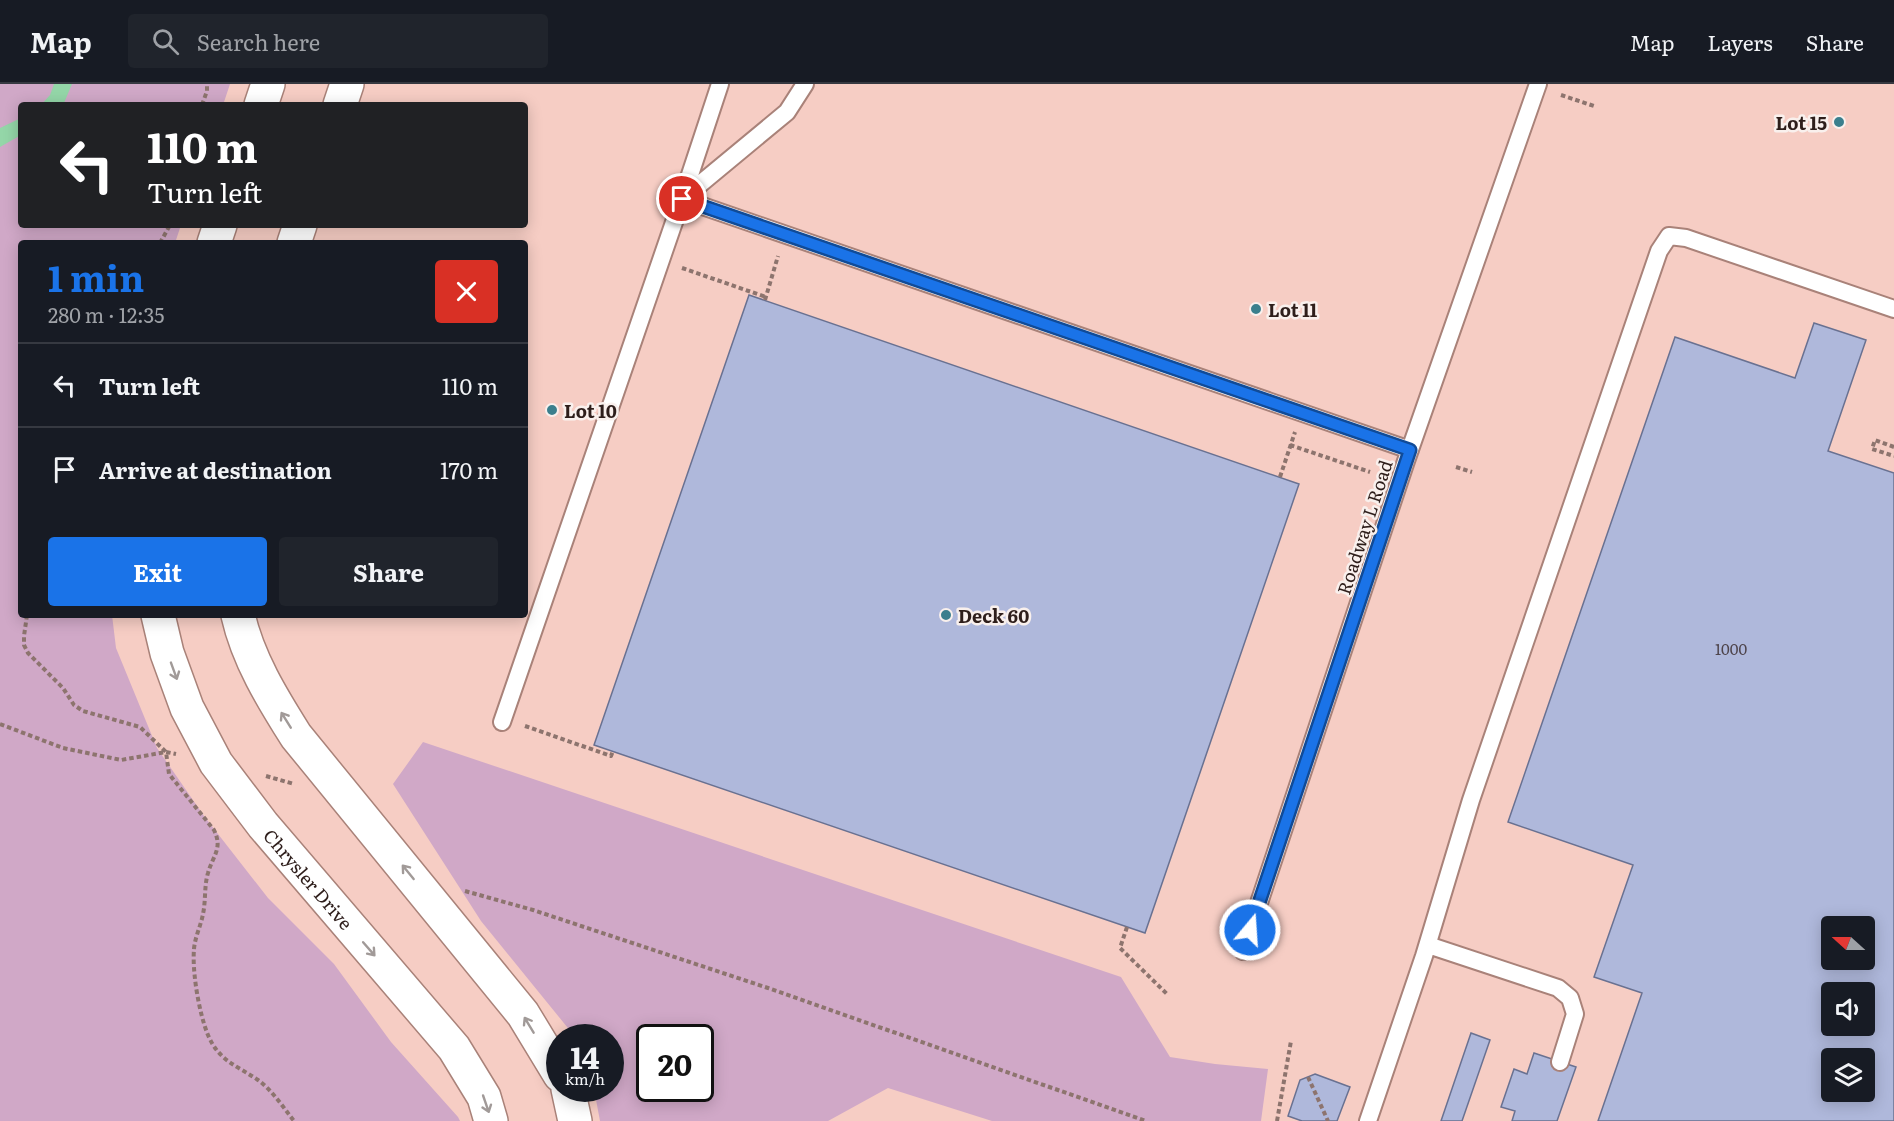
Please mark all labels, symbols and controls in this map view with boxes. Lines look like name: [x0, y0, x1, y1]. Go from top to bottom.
search box: [128, 14, 548, 68]
text: Map: [30, 20, 92, 62]
icon: search: [149, 25, 182, 58]
text: Search here: [197, 25, 320, 58]
text: Map: [1630, 26, 1675, 57]
text: Layers: [1708, 26, 1773, 57]
text: Share: [1806, 26, 1864, 57]
place label: Lot 15: [1776, 109, 1827, 136]
text: 110 m: [147, 114, 258, 176]
marker: Lot 15: [1832, 115, 1846, 129]
icon: left: [48, 126, 126, 204]
text: Turn left: [147, 171, 262, 211]
pin: [656, 173, 707, 224]
icon: arrive: [665, 182, 698, 215]
text: 1 min: [48, 250, 144, 303]
button: close: [435, 260, 498, 323]
place label: Lot 11: [1268, 296, 1318, 323]
text: 280 m · 12:35: [48, 299, 164, 329]
marker: Lot 11: [1249, 302, 1263, 316]
icon: left: [48, 369, 81, 402]
text: Turn left: [99, 369, 200, 402]
text: 110 m: [442, 369, 498, 402]
place label: Lot 10: [564, 397, 617, 424]
marker: Lot 10: [545, 403, 559, 417]
icon: arrive: [48, 453, 81, 486]
text: Arrive at destination: [99, 453, 332, 486]
text: 170 m: [440, 453, 498, 486]
street label: Roadway L Road: [1330, 456, 1398, 598]
button: Exit: [48, 537, 267, 606]
button: Share: [279, 537, 498, 606]
place label: Deck 60: [958, 602, 1029, 629]
marker: Deck 60: [939, 608, 953, 622]
house number: 1000: [1715, 637, 1747, 660]
one-way arrow: [169, 661, 180, 680]
one-way arrow: [280, 712, 293, 729]
street label: Chrysler Drive: [258, 822, 360, 935]
one-way arrow: [402, 865, 415, 881]
position arrow: [1218, 898, 1282, 962]
north arrow: [1821, 916, 1875, 970]
map controls: [1821, 916, 1875, 1102]
one-way arrow: [362, 941, 376, 956]
button: sound: [1821, 982, 1875, 1036]
one-way arrow: [523, 1017, 535, 1034]
speed limit sign: 20: [636, 1024, 714, 1102]
text: 14: [570, 1034, 600, 1078]
button: layers: [1821, 1048, 1875, 1102]
text: km/h: [565, 1067, 605, 1090]
one-way arrow: [481, 1094, 492, 1113]

